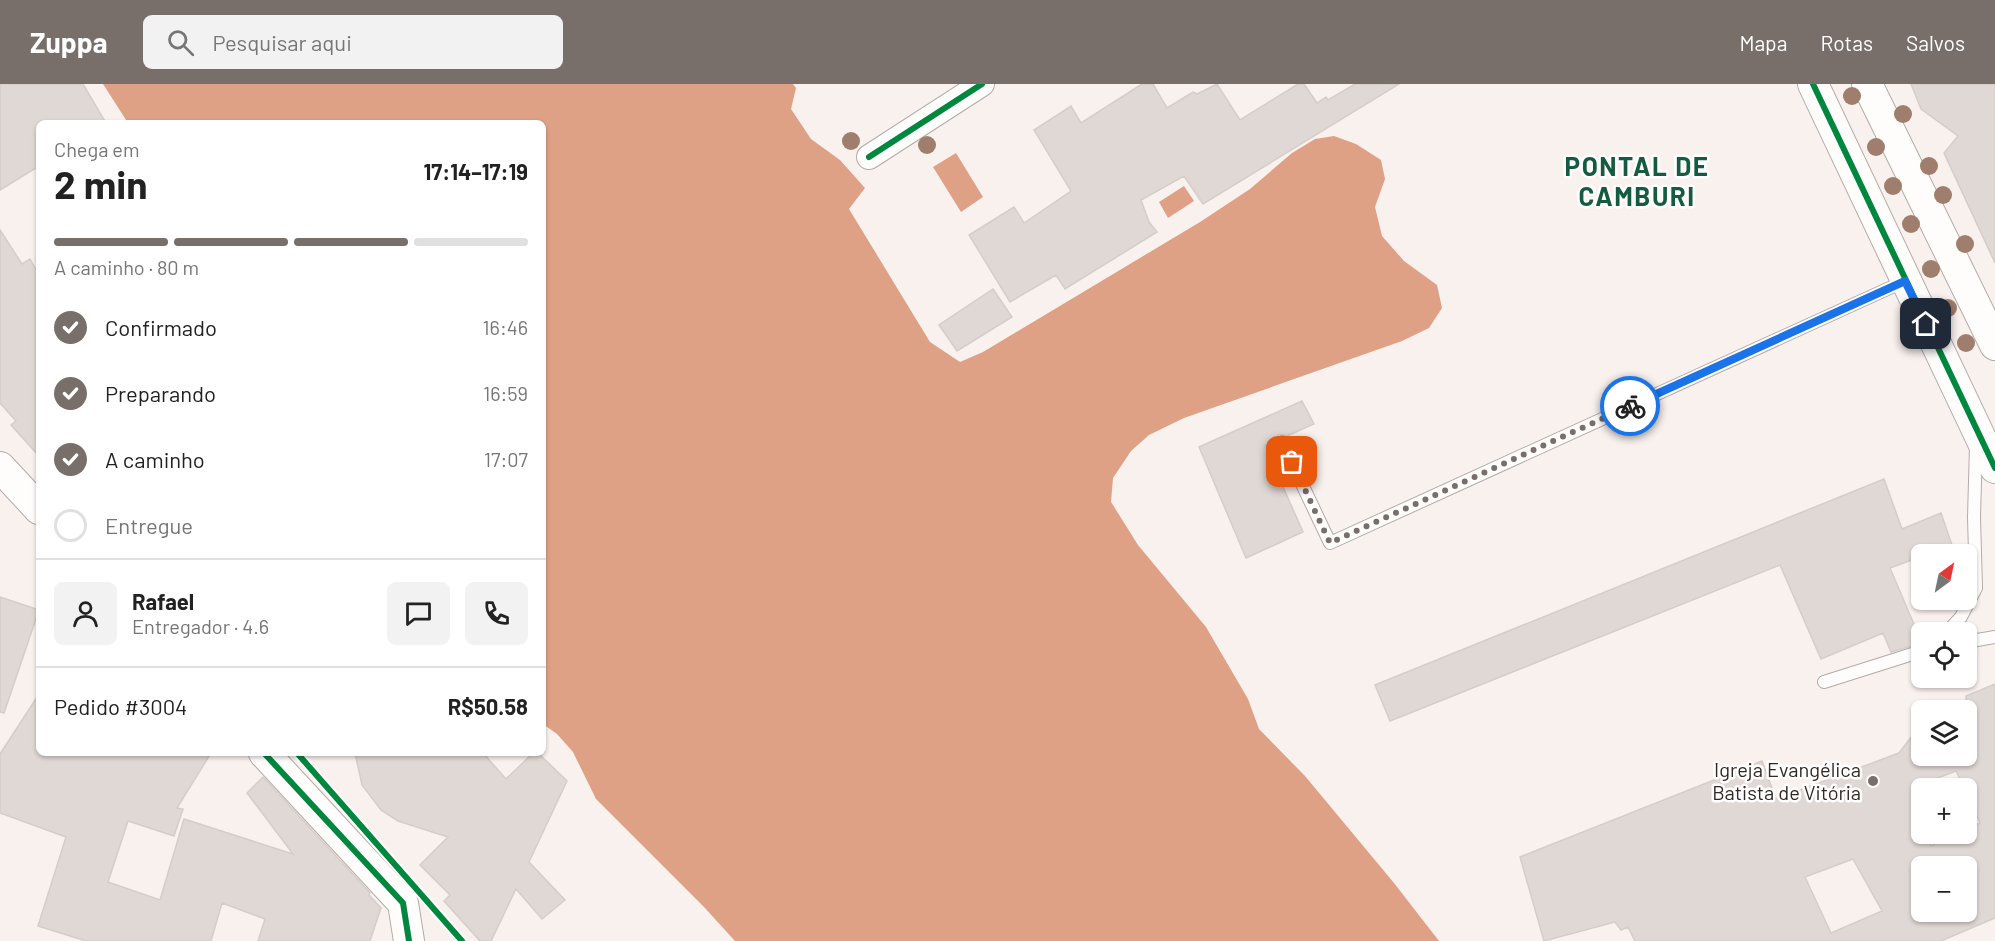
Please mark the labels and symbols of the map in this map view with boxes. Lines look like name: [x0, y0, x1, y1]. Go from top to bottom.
district label: PONTAL DE CAMBURI: [1565, 150, 1709, 211]
pin: [1900, 298, 1951, 349]
courier: [1600, 376, 1660, 436]
pin: [1266, 436, 1317, 487]
north arrow: [1911, 544, 1977, 610]
place label: Igreja Evangélica Batista de Vitória: [1712, 757, 1861, 804]
marker: Igreja Evangélica Batista de Vitória: [1866, 774, 1880, 788]

